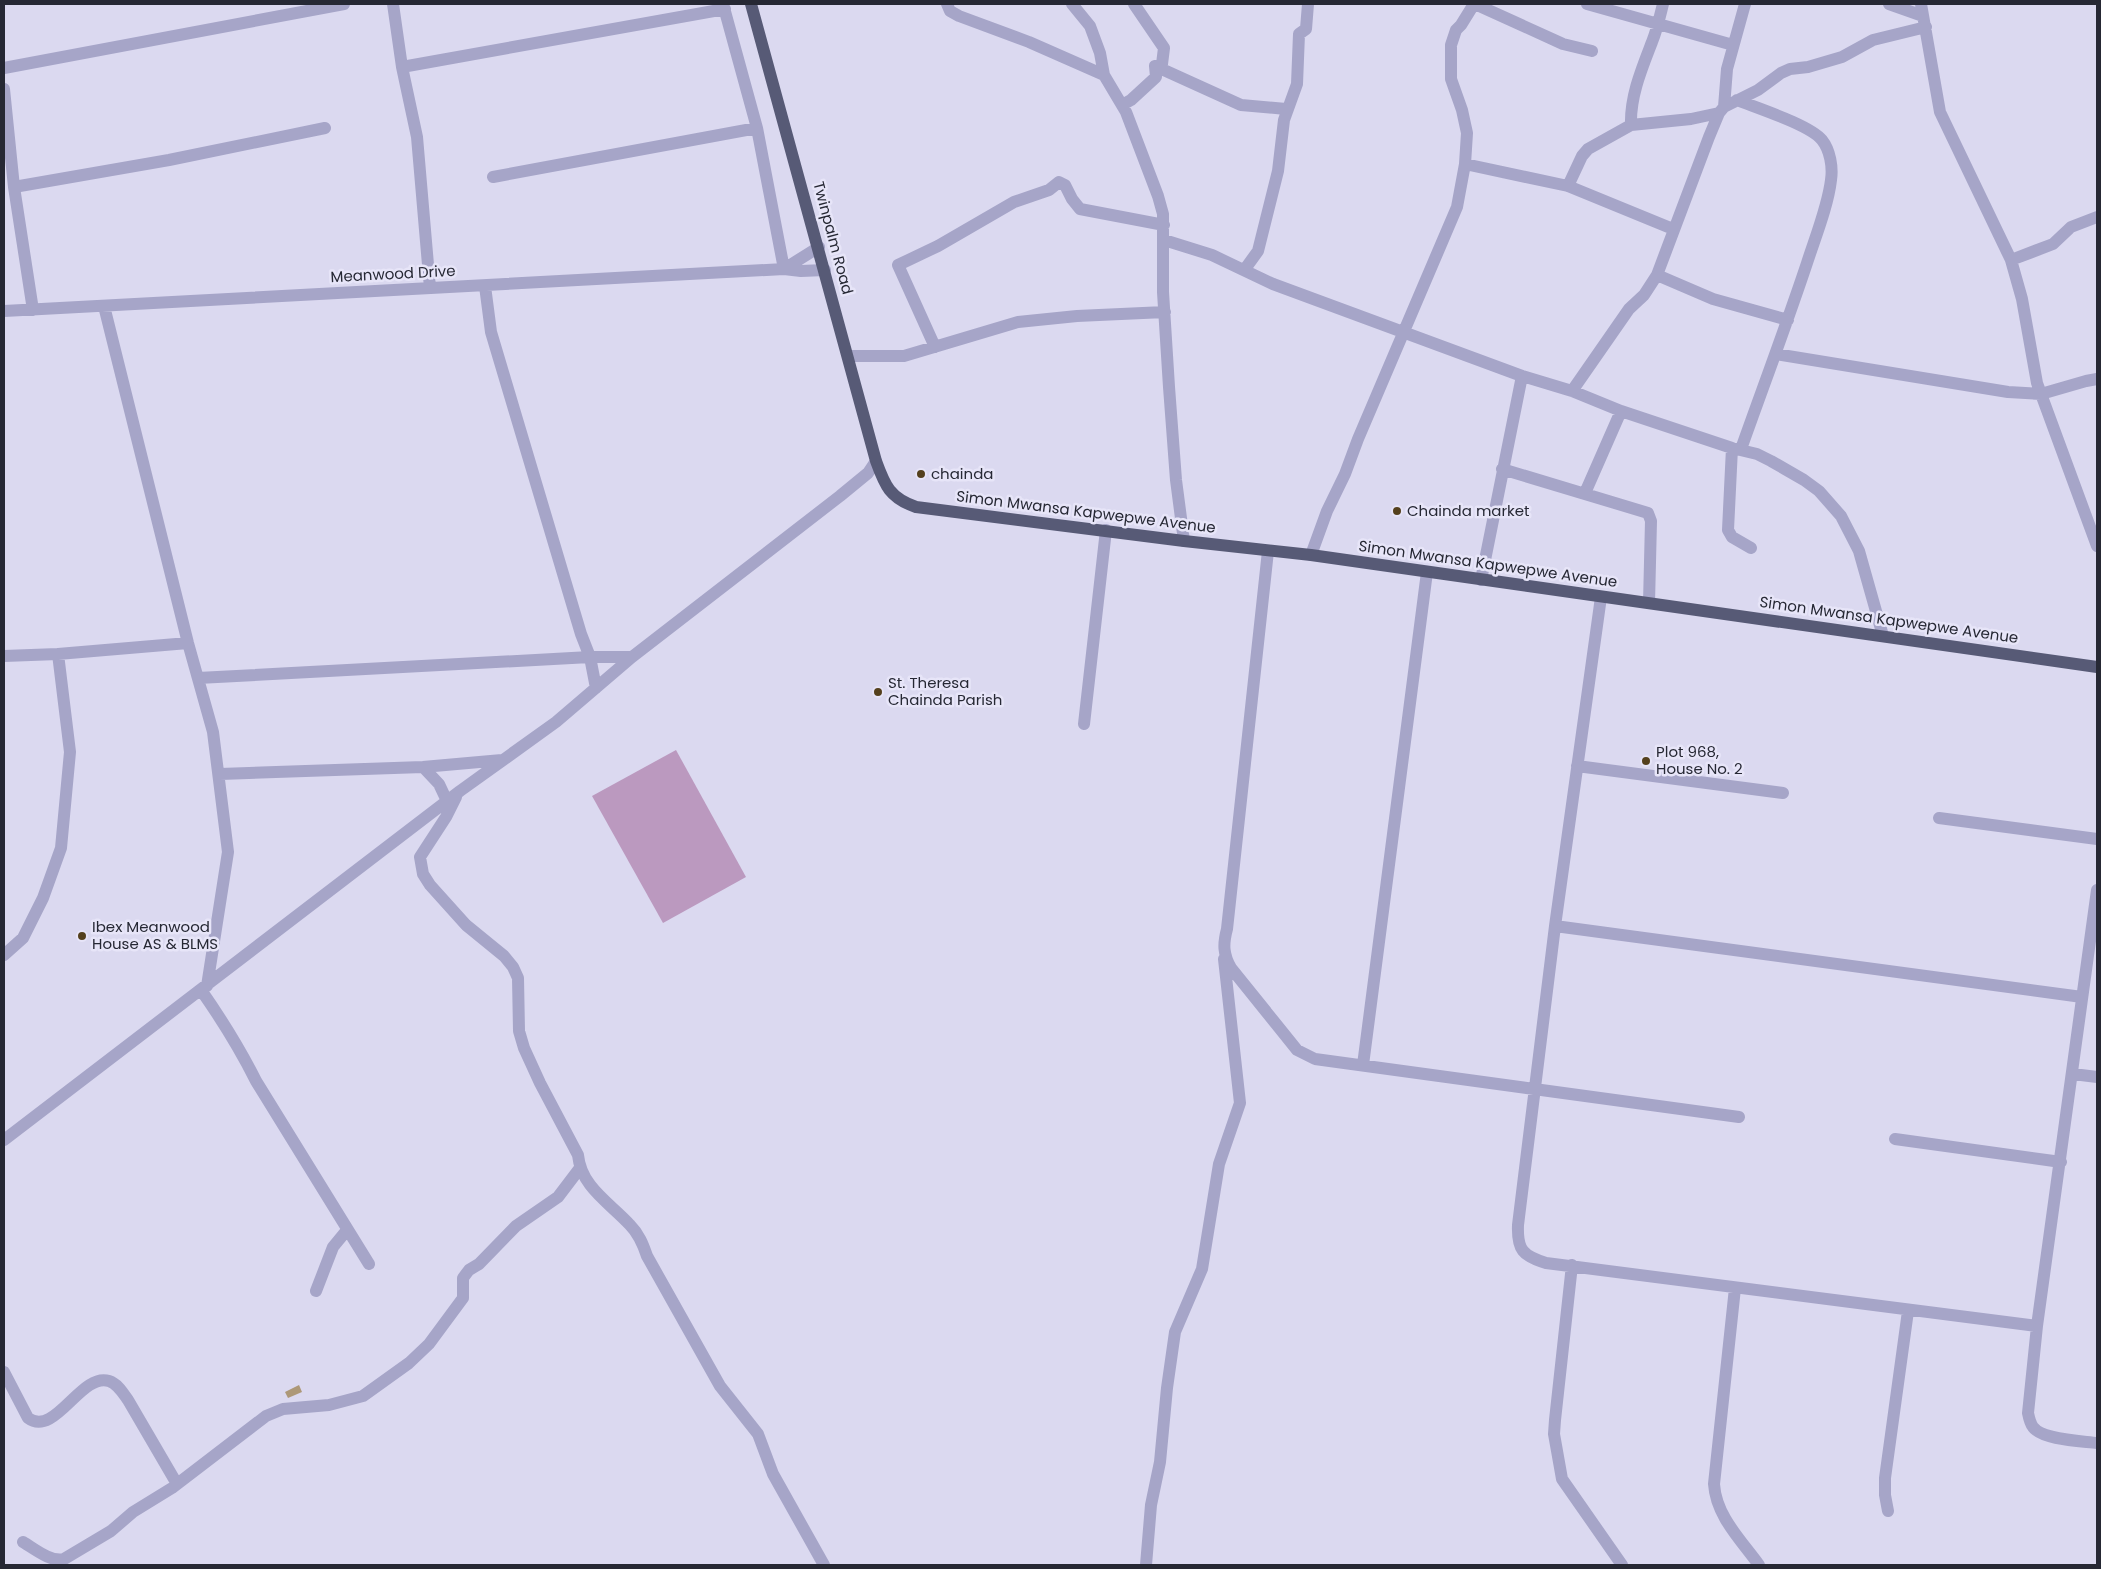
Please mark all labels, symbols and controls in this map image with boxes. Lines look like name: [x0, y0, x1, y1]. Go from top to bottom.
street label: Twinpalm Road: [808, 179, 859, 297]
street label: Meanwood Drive: [330, 260, 456, 287]
place label: chainda: [931, 463, 993, 484]
marker: chainda: [915, 468, 927, 480]
street label: Simon Mwansa Kapwepwe Avenue: [955, 485, 1217, 538]
place label: Chainda market: [1407, 500, 1530, 521]
marker: Chainda market: [1391, 505, 1403, 517]
street label: Simon Mwansa Kapwepwe Avenue: [1357, 535, 1619, 592]
street label: Simon Mwansa Kapwepwe Avenue: [1758, 591, 2020, 648]
place label: St. Theresa Chainda Parish: [888, 672, 1002, 710]
marker: St. Theresa Chainda Parish: [872, 686, 884, 698]
place label: Plot 968, House No. 2: [1656, 741, 1743, 779]
marker: Plot 968, House No. 2: [1640, 755, 1652, 767]
place label: Ibex Meanwood House AS & BLMS: [92, 916, 218, 954]
marker: Ibex Meanwood House AS & BLMS: [76, 930, 88, 942]

